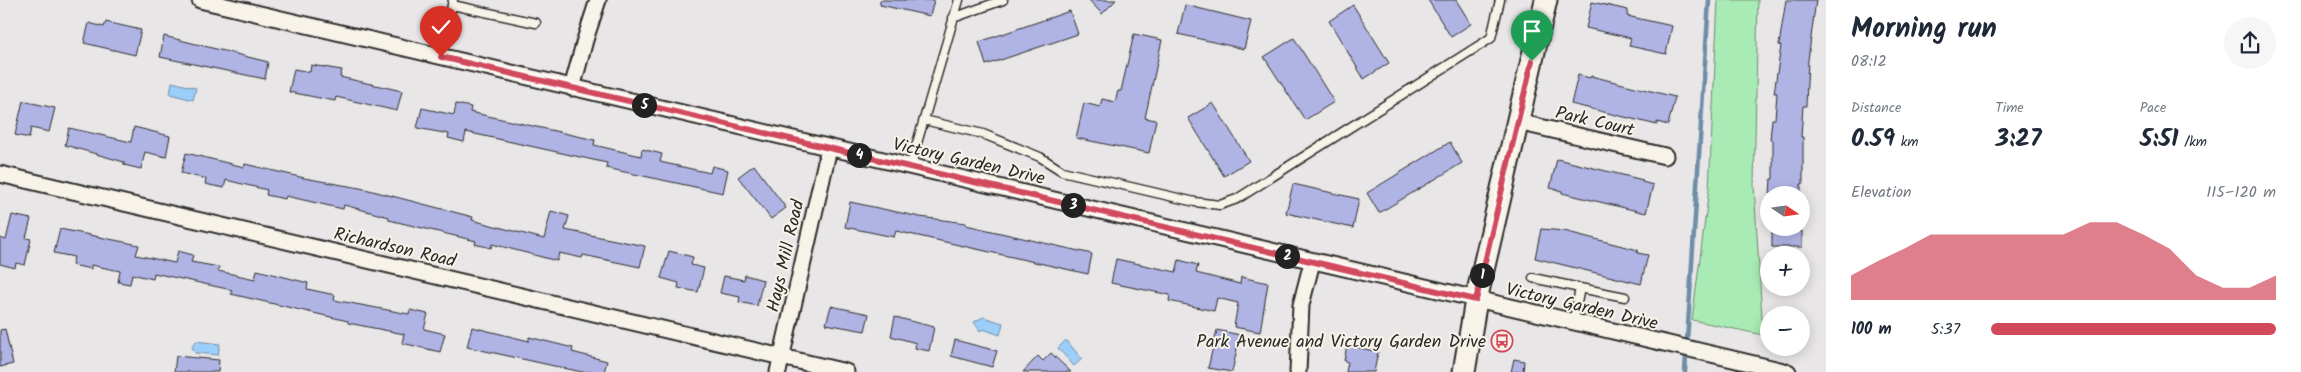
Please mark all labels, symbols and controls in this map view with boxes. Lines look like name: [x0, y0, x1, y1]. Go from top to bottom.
pin: [420, 6, 462, 57]
text: Morning run: [1851, 7, 1997, 52]
pin: [1511, 10, 1553, 61]
icon: check: [427, 13, 455, 41]
icon: arrive: [1518, 17, 1546, 45]
button: share: [2224, 17, 2276, 69]
text: 08:12: [1851, 49, 1887, 74]
pin: 5: [632, 92, 656, 118]
text: 5: [641, 94, 648, 116]
text: Distance: [1851, 97, 1901, 119]
text: Time: [1995, 97, 2024, 119]
text: Pace: [2140, 97, 2166, 119]
street label: Park Court: [1552, 99, 1638, 146]
text: 0.59: [1851, 119, 1895, 159]
text: 3:27: [1995, 119, 2042, 159]
text: 5:51: [2140, 119, 2179, 159]
street label: Victory Garden Drive: [890, 131, 1048, 194]
text: km: [1895, 131, 1918, 153]
text: /km: [2179, 131, 2207, 153]
pin: 4: [846, 142, 872, 168]
text: 4: [856, 144, 863, 166]
text: Elevation: [1851, 180, 1912, 205]
text: 115–120 m: [2206, 180, 2276, 205]
north arrow: [1760, 186, 1810, 236]
map controls: [1760, 186, 1810, 356]
pin: 3: [1060, 192, 1086, 218]
text: 3: [1070, 194, 1077, 216]
street label: Hays Mill Road: [759, 196, 814, 315]
street label: Richardson Road: [331, 220, 460, 277]
pin: 2: [1274, 244, 1300, 268]
text: 2: [1283, 245, 1292, 267]
button: +: [1760, 246, 1810, 296]
pin: 1: [1470, 262, 1494, 288]
text: 1: [1480, 264, 1485, 286]
street label: Victory Garden Drive: [1503, 276, 1661, 339]
button: −: [1760, 306, 1810, 356]
text: 100 m: [1851, 317, 1892, 342]
text: 5:37: [1931, 317, 1960, 342]
place label: Park Avenue and Victory Garden Drive: [1196, 328, 1486, 357]
bus stop icon: Park Avenue and Victory Garden Drive: [1490, 329, 1514, 353]

